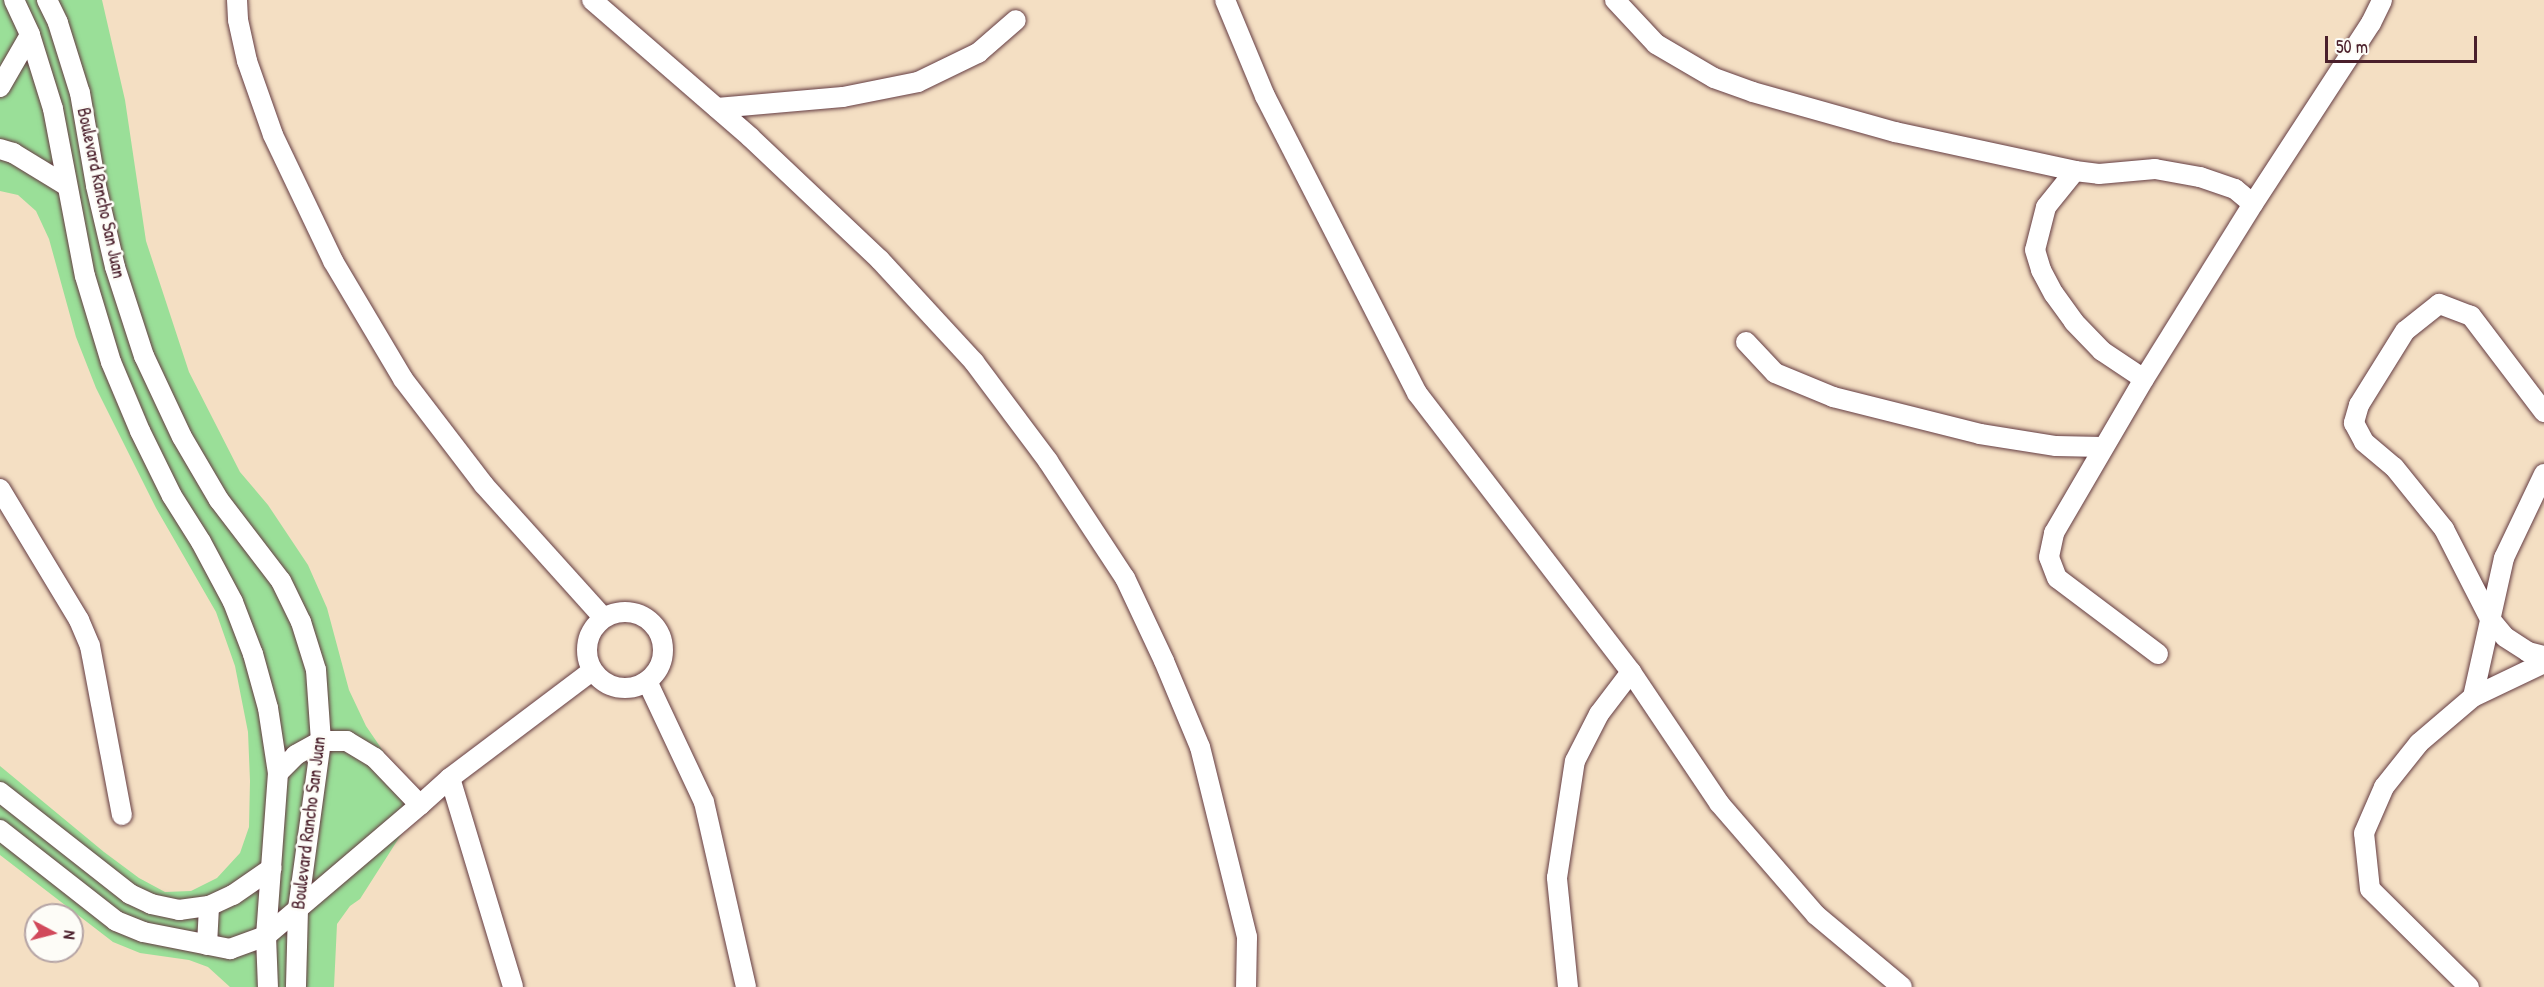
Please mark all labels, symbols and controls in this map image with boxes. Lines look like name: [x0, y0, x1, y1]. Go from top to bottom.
scale bar: [2328, 24, 2480, 62]
text: 50 m: [2336, 34, 2368, 59]
street label: Boulevard Rancho San Juan: [72, 106, 130, 280]
street label: Boulevard Rancho San Juan: [288, 735, 330, 911]
north arrow: [24, 903, 84, 963]
text: N: [58, 929, 81, 941]

